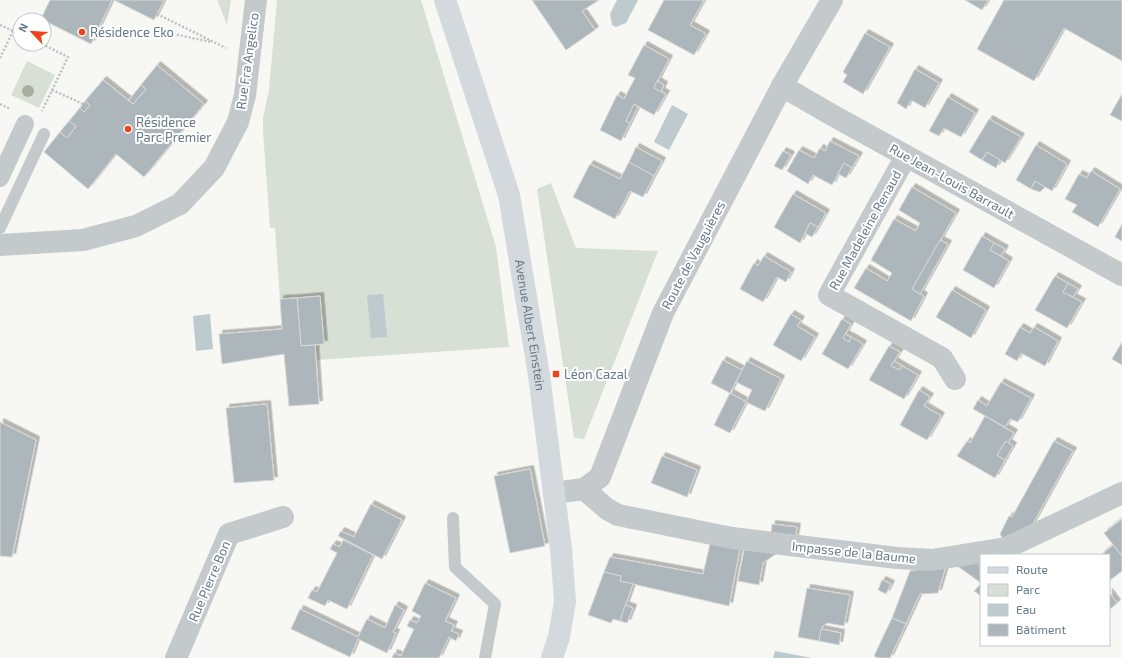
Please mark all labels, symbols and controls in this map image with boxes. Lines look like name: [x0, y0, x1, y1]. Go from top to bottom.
north arrow: [12, 12, 52, 52]
street label: Rue Fra Angelico: [232, 12, 262, 110]
text: N: [15, 21, 30, 34]
place label: Résidence Eko: [90, 24, 174, 40]
marker: Résidence Eko: [77, 27, 87, 37]
place label: Résidence Parc Premier: [136, 114, 212, 145]
marker: Résidence Parc Premier: [123, 124, 133, 134]
street label: Rue Jean-Louis Barrault: [887, 140, 1017, 222]
street label: Rue Madeleine Renaud: [825, 167, 905, 293]
street label: Route de Vauguières: [658, 198, 728, 312]
street label: Avenue Albert Einstein: [512, 258, 549, 392]
place label: Léon Cazal: [564, 366, 628, 382]
marker: Léon Cazal: [551, 369, 561, 379]
street label: Rue Pierre Bon: [185, 538, 233, 624]
street label: Impasse de la Baume: [791, 538, 917, 566]
legend: [980, 554, 1110, 646]
text: Route: [1016, 562, 1048, 576]
text: Parc: [1016, 582, 1040, 596]
text: Eau: [1016, 602, 1036, 616]
text: Bâtiment: [1016, 622, 1067, 636]

